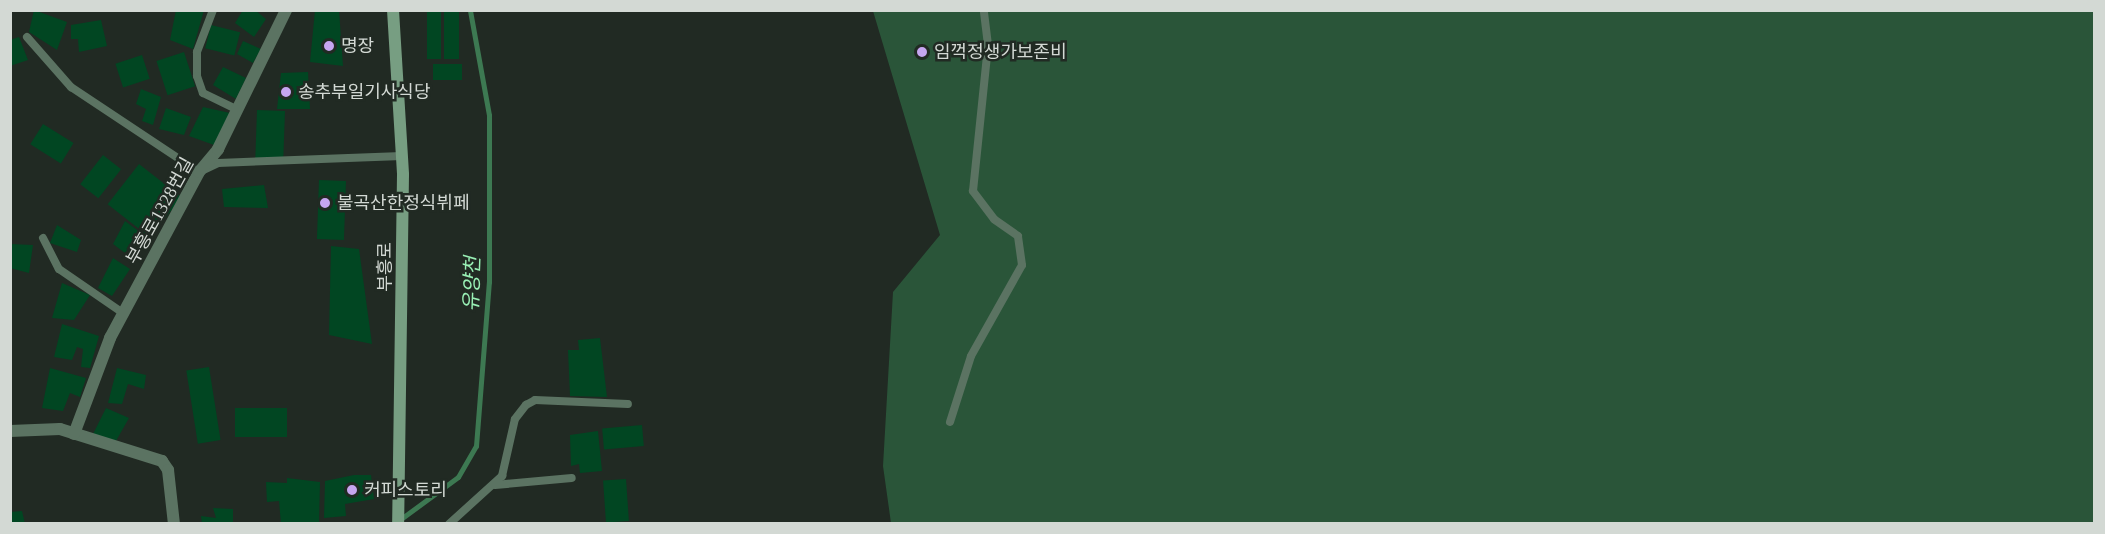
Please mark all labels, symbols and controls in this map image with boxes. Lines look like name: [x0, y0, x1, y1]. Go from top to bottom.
place label: 명장: [341, 35, 374, 57]
marker: 명장: [322, 39, 336, 53]
place label: 임꺽정생가보존비: [934, 41, 1066, 63]
marker: 임꺽정생가보존비: [915, 45, 929, 59]
place label: 송추부일기사식당: [298, 81, 430, 103]
marker: 송추부일기사식당: [279, 85, 293, 99]
street label: 부흥로1328번길: [122, 154, 198, 268]
place label: 불곡산한정식뷔페: [337, 192, 469, 214]
marker: 불곡산한정식뷔페: [318, 196, 332, 210]
street label: 부흥로: [374, 242, 396, 292]
water label: 유양천: [459, 256, 485, 312]
place label: 커피스토리: [364, 479, 447, 501]
marker: 커피스토리: [345, 483, 359, 497]

